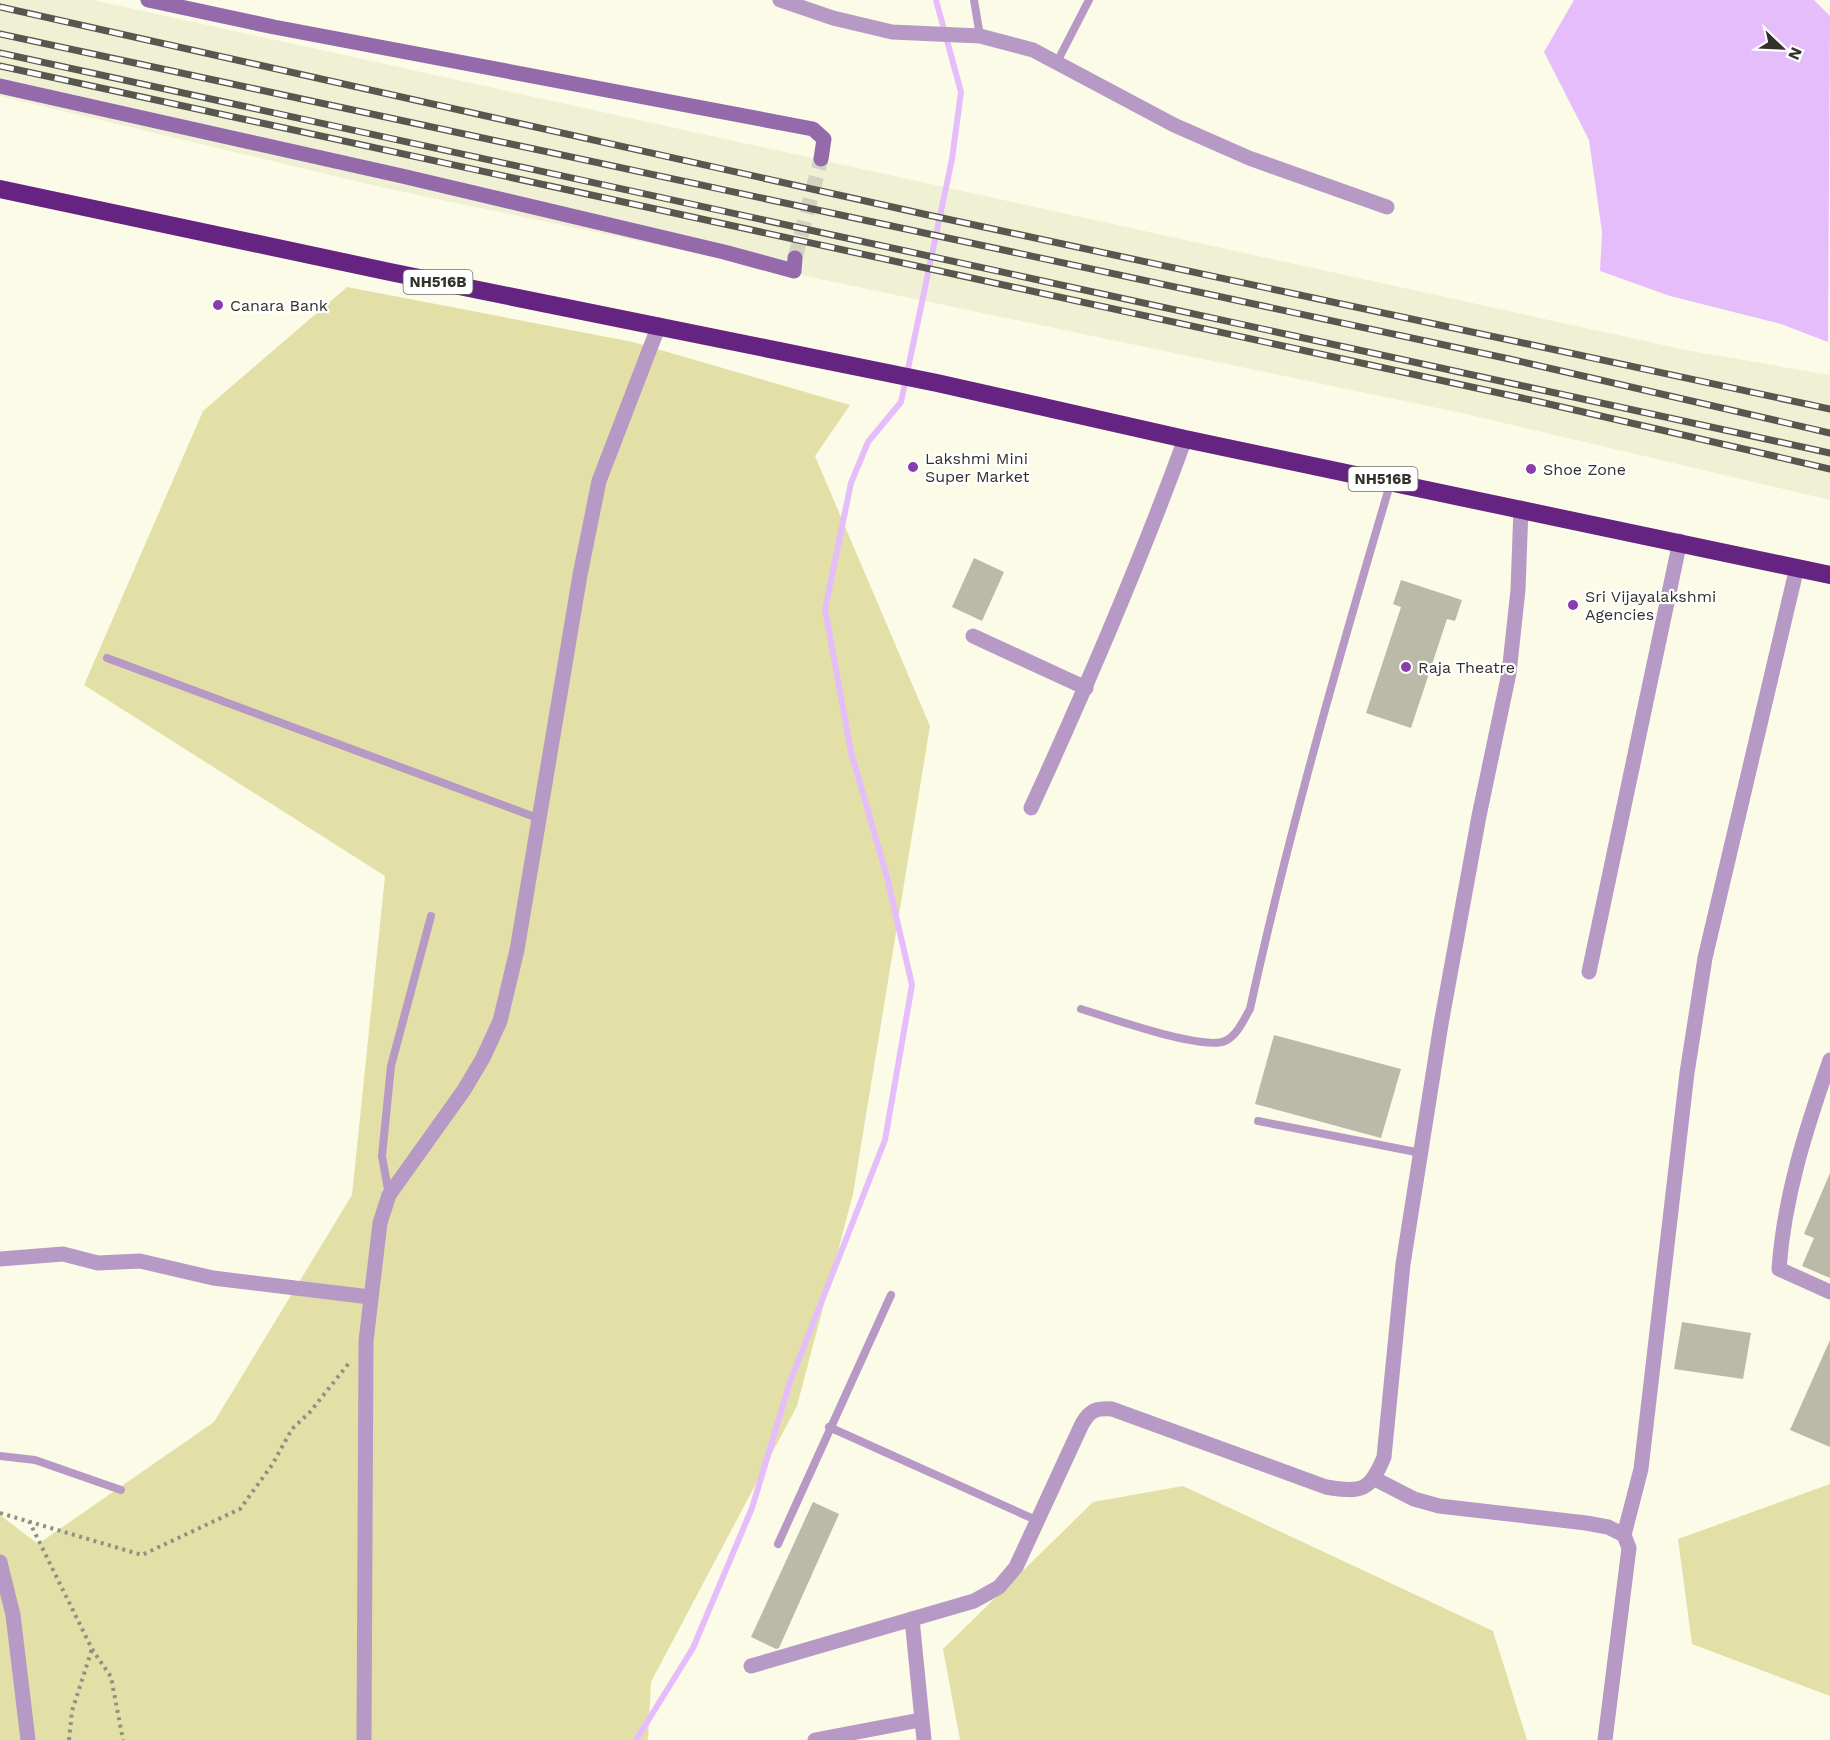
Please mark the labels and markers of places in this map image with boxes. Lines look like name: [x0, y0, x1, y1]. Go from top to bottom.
place label: Canara Bank: [230, 296, 328, 315]
marker: Canara Bank: [211, 298, 225, 312]
place label: Lakshmi Mini Super Market: [925, 449, 1030, 486]
marker: Lakshmi Mini Super Market: [906, 460, 920, 474]
place label: Shoe Zone: [1543, 460, 1626, 479]
marker: Shoe Zone: [1524, 462, 1538, 476]
place label: Sri Vijayalakshmi Agencies: [1585, 587, 1716, 624]
marker: Sri Vijayalakshmi Agencies: [1566, 598, 1580, 612]
place label: Raja Theatre: [1418, 658, 1515, 677]
marker: Raja Theatre: [1399, 660, 1413, 674]

